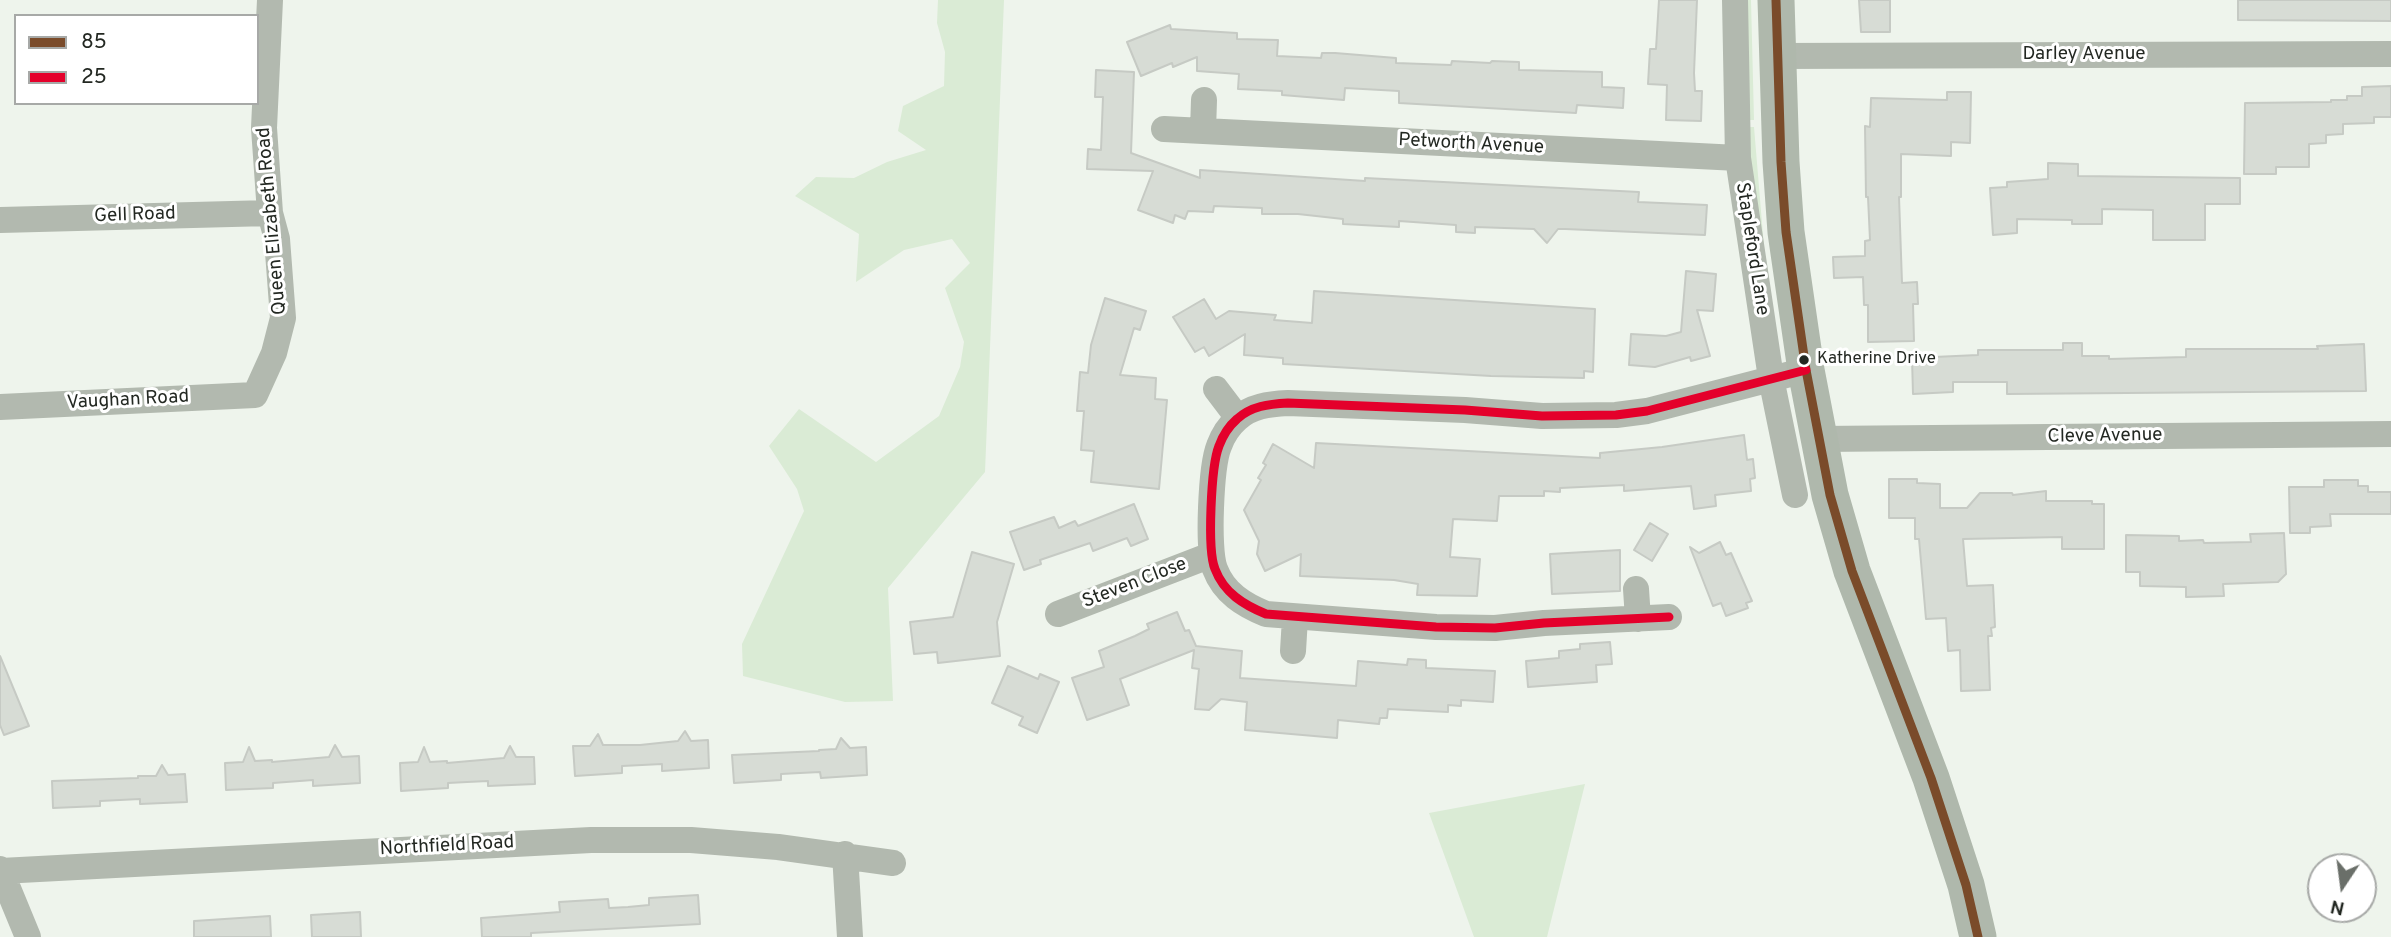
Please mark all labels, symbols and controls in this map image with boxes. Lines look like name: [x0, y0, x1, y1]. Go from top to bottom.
legend: [14, 14, 259, 105]
text: 85: [81, 29, 107, 56]
street label: Darley Avenue: [2022, 44, 2146, 66]
text: 25: [81, 64, 107, 91]
street label: Queen Elizabeth Road: [253, 126, 293, 316]
street label: Petworth Avenue: [1398, 130, 1544, 160]
street label: Stapleford Lane: [1729, 181, 1773, 317]
street label: Gell Road: [94, 203, 176, 229]
place label: Katherine Drive: [1817, 350, 1936, 370]
marker: Katherine Drive: [1797, 353, 1811, 367]
street label: Vaughan Road: [66, 386, 190, 416]
street label: Cleve Avenue: [2047, 425, 2163, 449]
street label: Steven Close: [1080, 554, 1190, 614]
street label: Northfield Road: [379, 832, 515, 862]
north arrow: [2307, 853, 2377, 923]
text: N: [2328, 893, 2347, 920]

